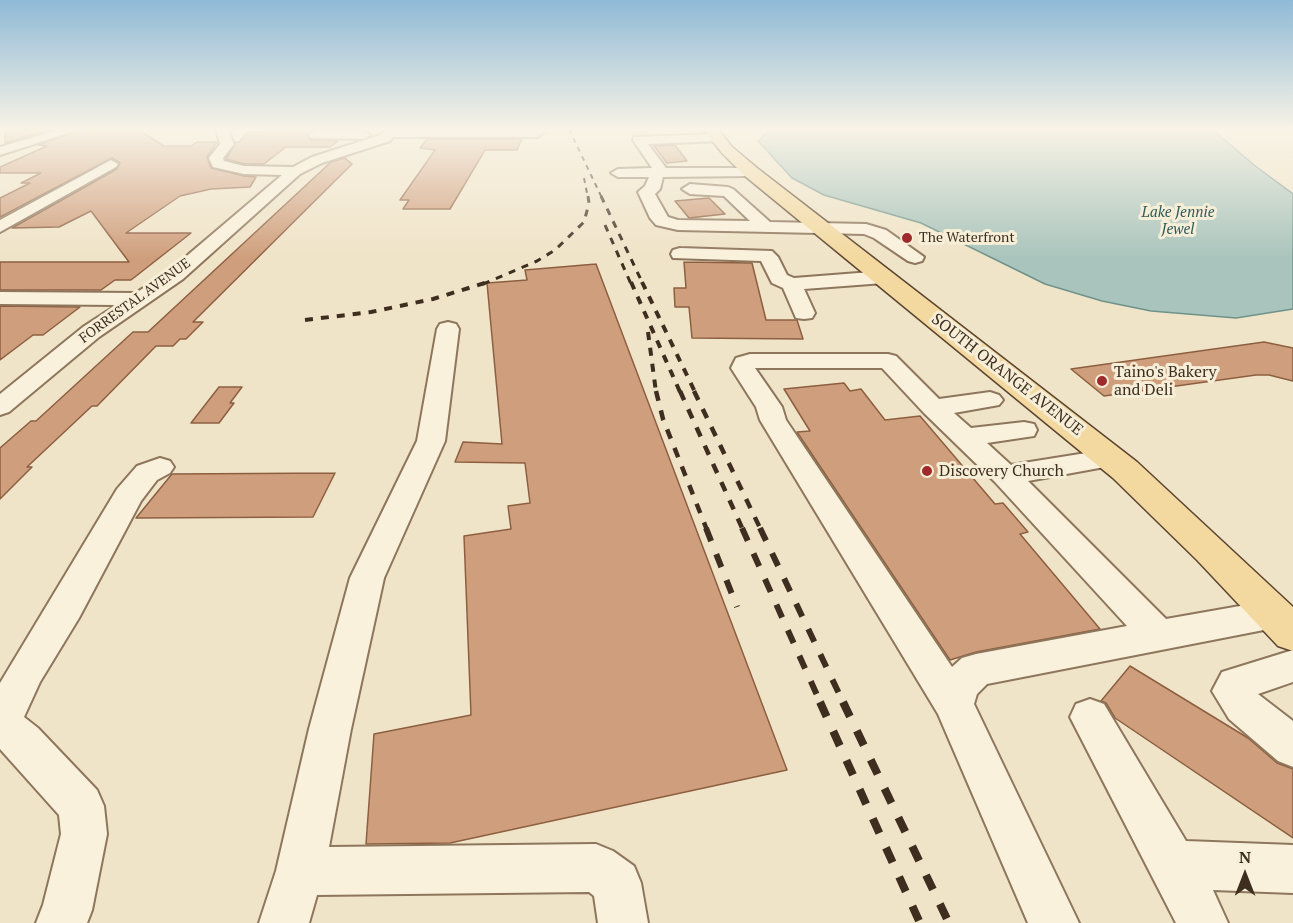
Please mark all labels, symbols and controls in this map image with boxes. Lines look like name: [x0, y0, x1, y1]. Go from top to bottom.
water label: Lake Jennie Jewel: [1142, 204, 1214, 239]
place label: The Waterfront: [919, 230, 1015, 246]
marker: The Waterfront: [900, 231, 914, 245]
street label: FORRESTAL AVENUE: [76, 255, 194, 347]
street label: SOUTH ORANGE AVENUE: [927, 310, 1087, 440]
place label: Taino's Bakery and Deli: [1114, 362, 1216, 400]
marker: Taino's Bakery and Deli: [1095, 374, 1109, 388]
place label: Discovery Church: [939, 461, 1064, 481]
marker: Discovery Church: [920, 464, 934, 478]
north arrow: [1215, 845, 1275, 905]
text: N: [1239, 846, 1251, 868]

